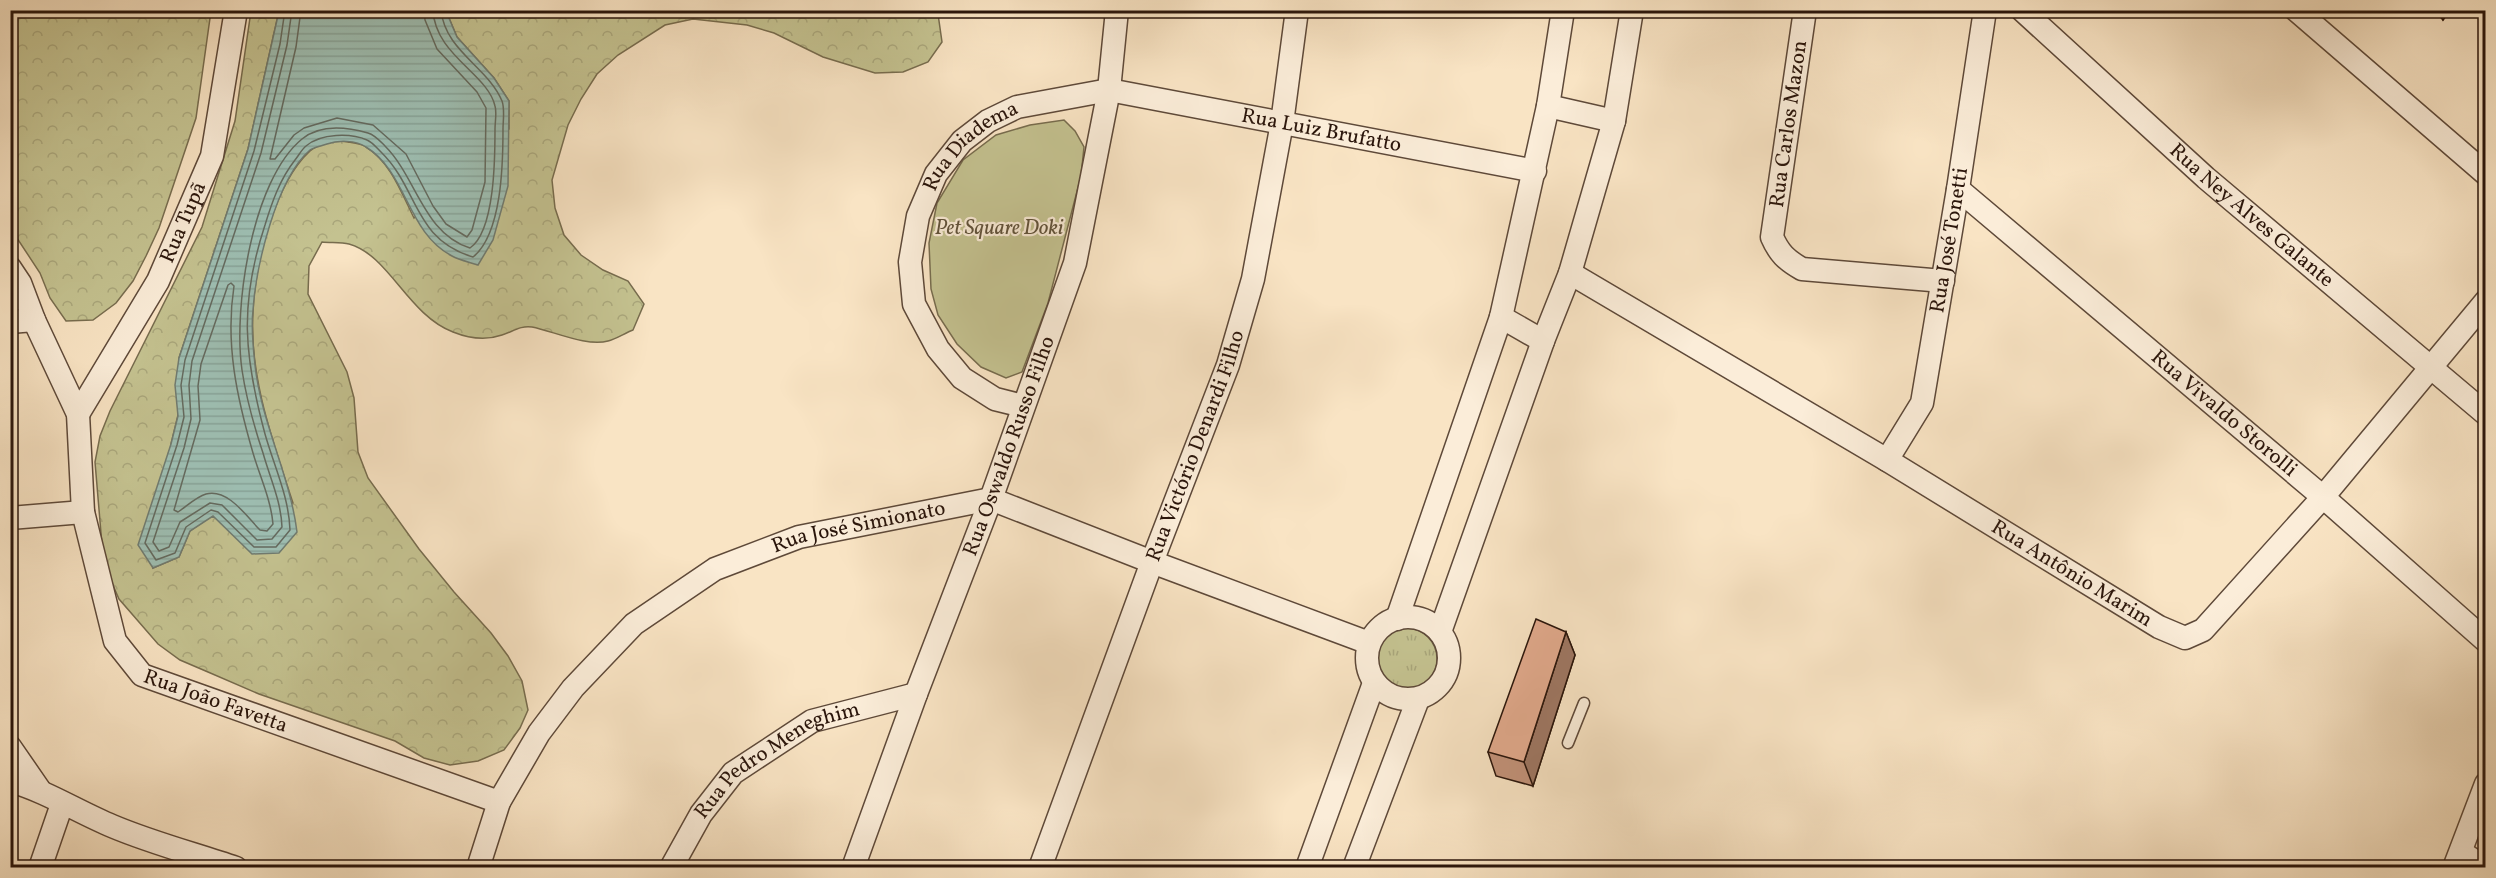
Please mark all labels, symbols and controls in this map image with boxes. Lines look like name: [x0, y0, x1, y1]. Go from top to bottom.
street label: Rua Carlos Mazon: [1763, 38, 1815, 210]
street label: Rua Diadema: [916, 94, 1023, 195]
street label: Rua Luiz Brufatto: [1239, 101, 1404, 160]
street label: Rua Ney Alves Galante: [2163, 137, 2340, 294]
street label: Rua José Tonetti: [1923, 165, 1976, 315]
street label: Rua Tupã: [153, 177, 214, 268]
park label: Pet Square Doki: [935, 214, 1064, 243]
street label: Rua Victório Denardi Filho: [1139, 327, 1252, 566]
street label: Rua Oswaldo Russo Filho: [956, 332, 1062, 560]
street label: Rua Vivaldo Storolli: [2144, 343, 2304, 484]
street label: Rua José Simionato: [767, 494, 948, 561]
street label: Rua Antônio Marim: [1986, 513, 2158, 634]
street label: Rua João Favetta: [140, 662, 292, 740]
street label: Rua Pedro Meneghim: [688, 695, 863, 825]

